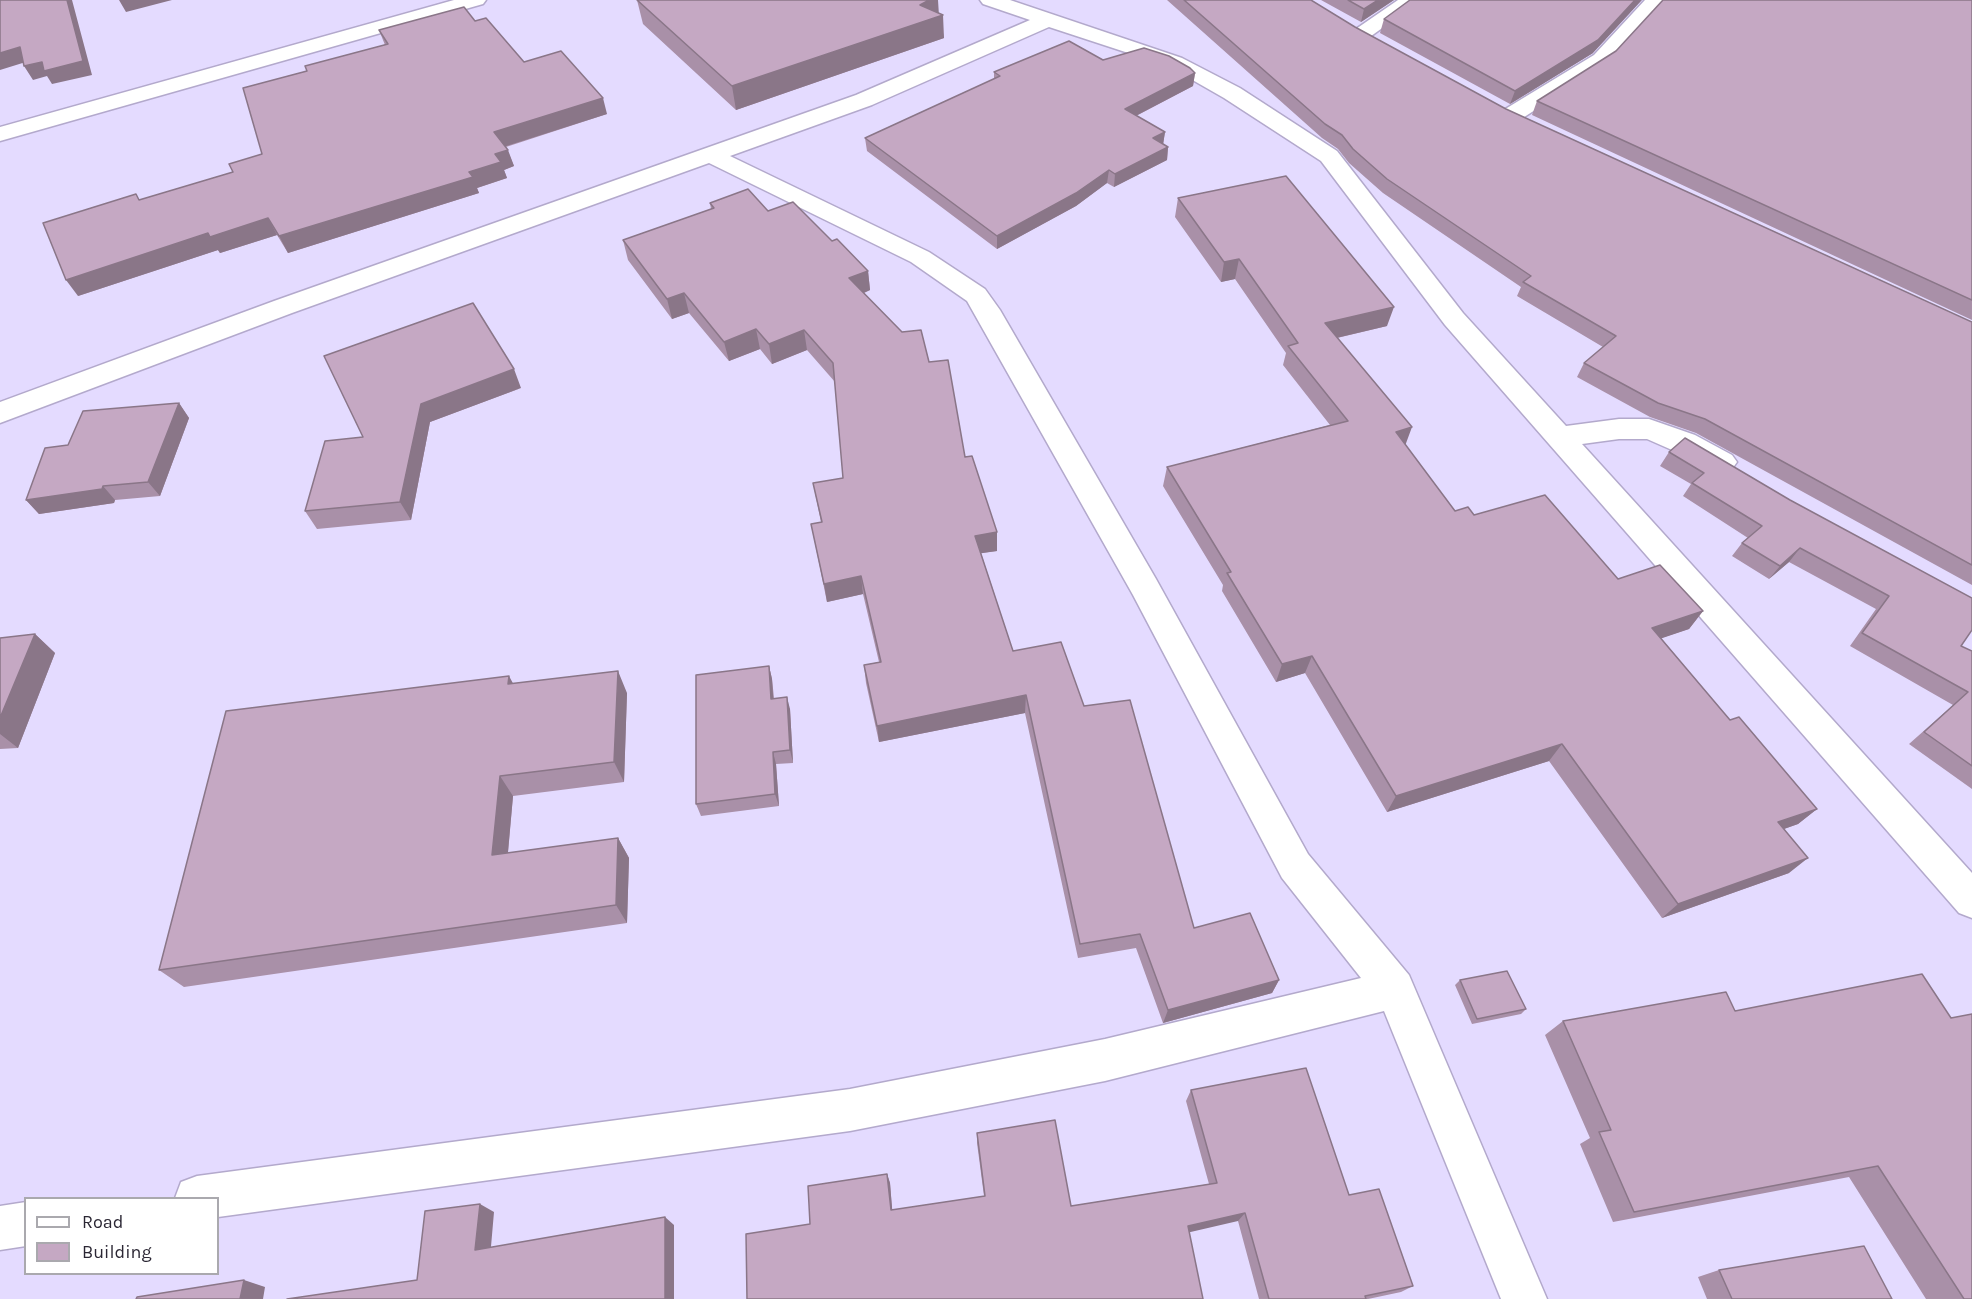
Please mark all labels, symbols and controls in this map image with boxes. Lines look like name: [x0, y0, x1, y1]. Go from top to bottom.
legend: [24, 1197, 219, 1275]
text: Road: [82, 1211, 123, 1233]
text: Building: [82, 1241, 152, 1263]

